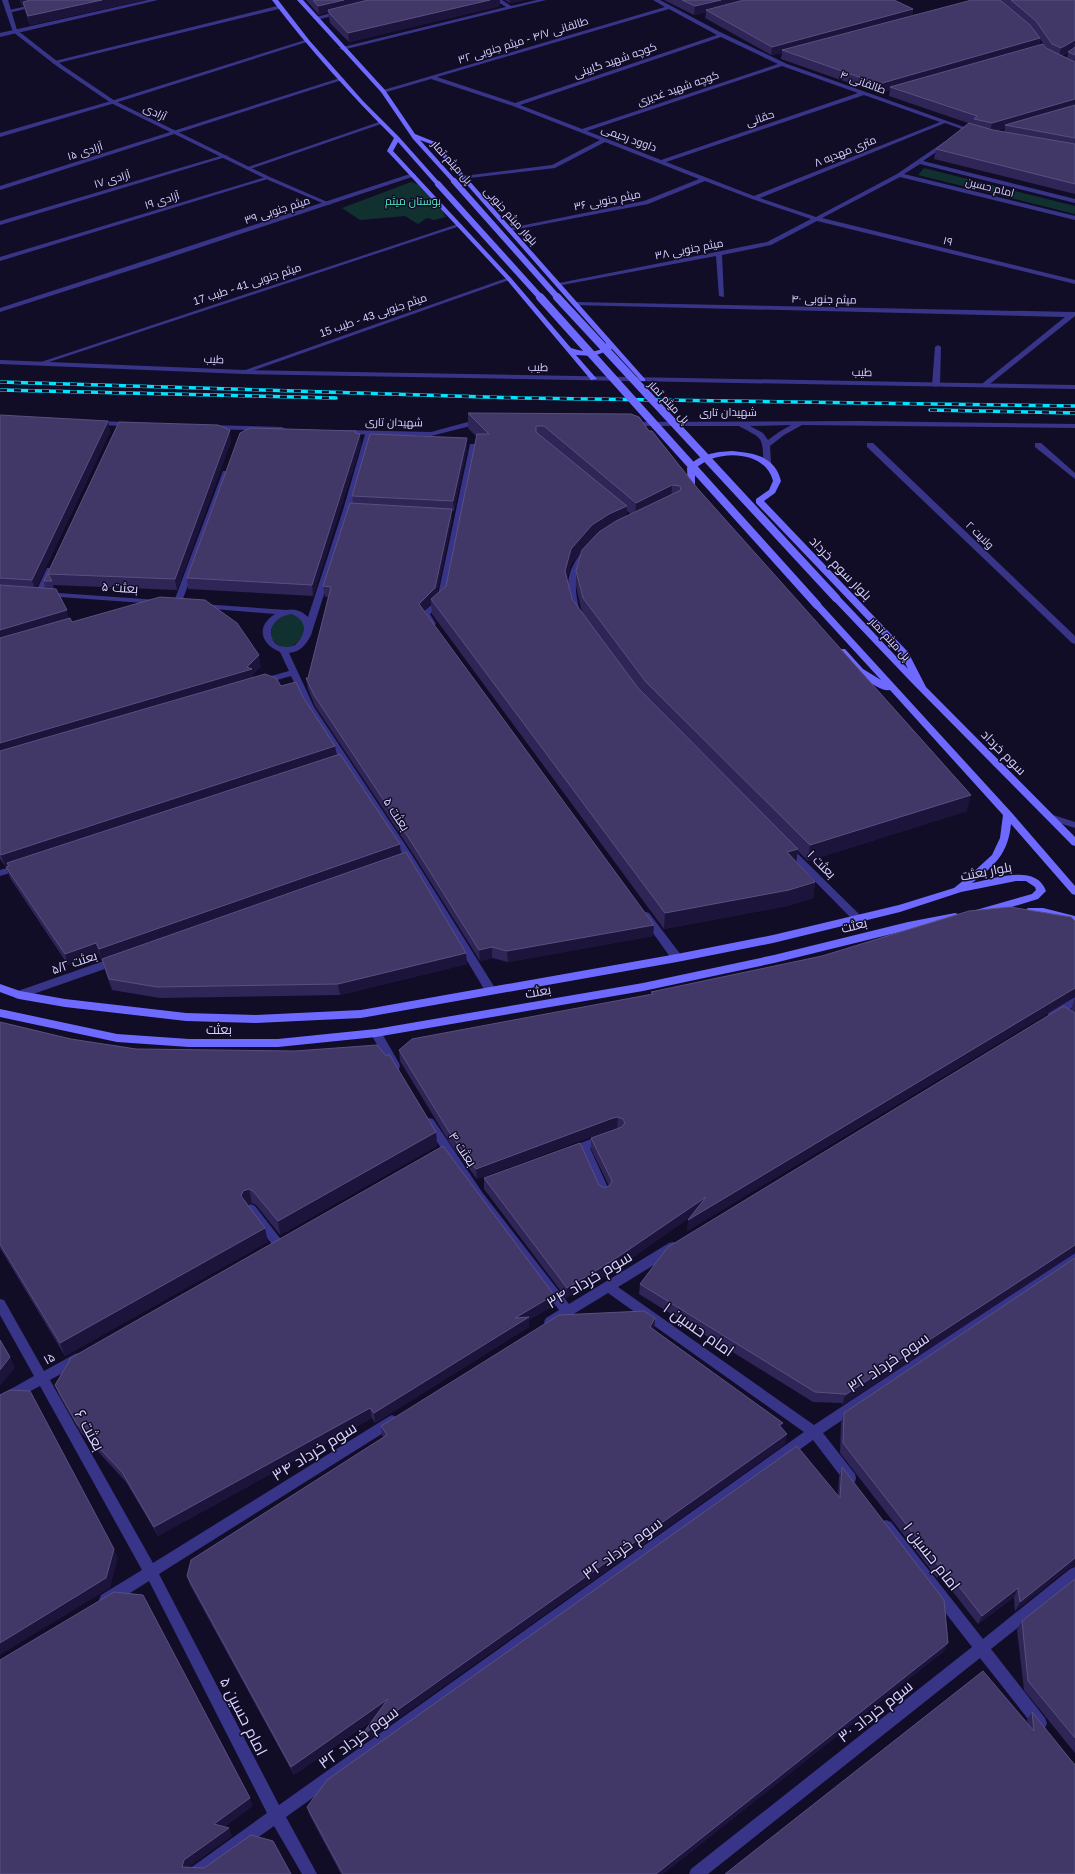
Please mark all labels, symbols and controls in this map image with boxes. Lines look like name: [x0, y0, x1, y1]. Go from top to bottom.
street label: طالقانی ۴/۷ - میثم جنوبی ۳۲: [456, 14, 590, 68]
street label: کوچه شهید گایینی: [572, 40, 659, 81]
street label: کوچه شهید غدیری: [635, 68, 721, 109]
street label: طالقانی ۴: [838, 68, 887, 97]
street label: آزادی: [141, 101, 168, 123]
street label: حقانی: [744, 108, 776, 129]
street label: داوود رحیمی: [599, 122, 658, 154]
street label: ۸ متری مهدیه: [812, 133, 878, 170]
street label: پل میثم تمار: [427, 137, 475, 187]
street label: آزادی ۱۵: [66, 140, 105, 163]
street label: آزادی ۱۷: [92, 168, 132, 191]
street label: امام حسین: [964, 175, 1016, 201]
street label: بلوار میثم جنوبی: [480, 185, 540, 249]
street label: میثم جنوبی ۳۶: [573, 188, 642, 214]
street label: آزادی ۱۹: [143, 189, 181, 212]
street label: میثم جنوبی ۳۹: [243, 194, 312, 228]
park label: بوستان میثم: [385, 195, 441, 209]
street label: ۱۹: [942, 234, 954, 248]
street label: میثم جنوبی ۳۸: [654, 236, 725, 263]
street label: میثم جنوبی 41 - طیب 17: [191, 261, 303, 309]
street label: میثم جنوبی 43 - طیب 15: [318, 291, 429, 341]
street label: میثم جنوبی ۴۰: [791, 292, 857, 308]
street label: طیب: [203, 352, 225, 366]
street label: طیب: [528, 361, 548, 373]
street label: طیب: [852, 366, 872, 378]
street label: پل میثم تمار: [644, 377, 692, 427]
street label: شهیدان تاری: [699, 406, 757, 419]
street label: شهیدان تاری: [365, 415, 423, 430]
street label: ولایت ۲: [963, 519, 996, 552]
street label: بلوار سوم خرداد: [805, 533, 875, 605]
street label: بعثت ۵: [101, 579, 139, 596]
street label: پل میثم تمار: [865, 614, 913, 664]
street label: سوم خرداد: [977, 727, 1029, 779]
street label: بعثت ۵: [380, 795, 413, 834]
street label: بعثت ۱: [804, 847, 839, 882]
street label: بلوار بعثت: [959, 859, 1013, 884]
street label: بعثت: [840, 915, 869, 936]
street label: بعثت ۵/۲: [49, 948, 99, 977]
street label: بعثت: [524, 982, 552, 1001]
street label: بعثت: [206, 1022, 232, 1037]
street label: بعثت ۴: [446, 1129, 480, 1169]
street label: سوم خرداد ۳۴: [544, 1247, 636, 1314]
street label: امام حسین ۱: [659, 1299, 737, 1362]
street label: سوم خرداد ۳۲: [845, 1329, 934, 1398]
street label: ۱۵: [41, 1349, 58, 1368]
street label: بعثت ۶: [71, 1407, 108, 1454]
street label: سوم خرداد ۳۴: [269, 1419, 361, 1487]
street label: سوم خرداد ۳۲: [579, 1514, 667, 1585]
street label: امام حسین ۱: [897, 1519, 963, 1596]
street label: امام حسین ۵: [214, 1674, 271, 1760]
street label: سوم خرداد ۳۰: [835, 1677, 918, 1748]
street label: سوم خرداد ۳۲: [315, 1703, 403, 1774]

